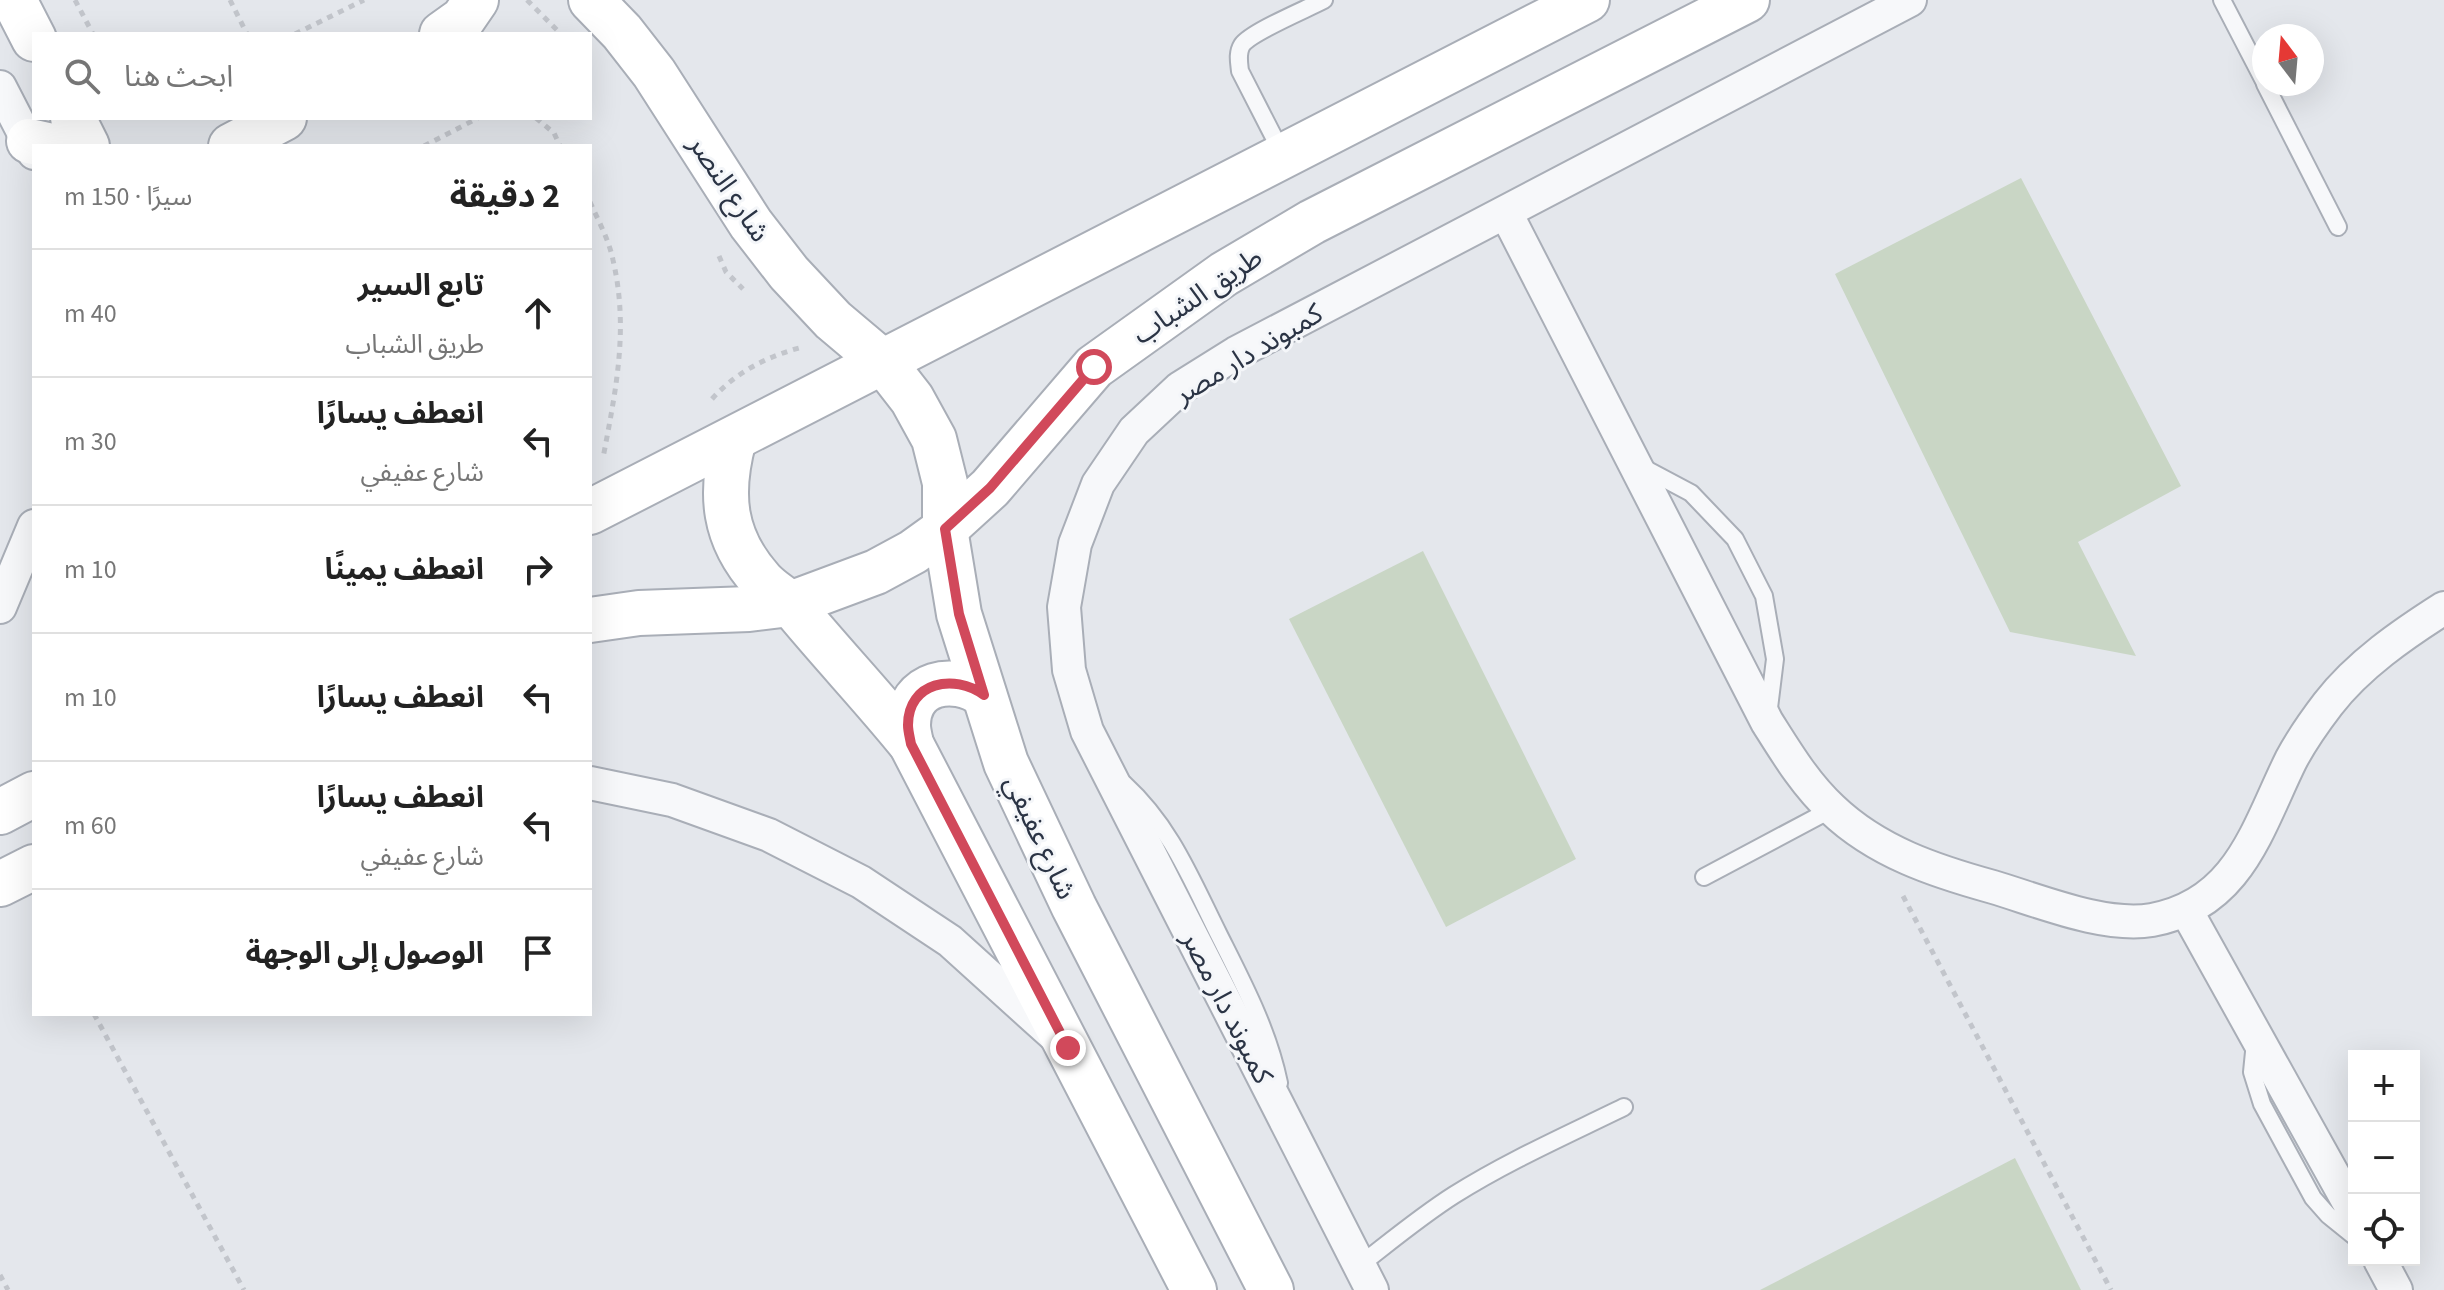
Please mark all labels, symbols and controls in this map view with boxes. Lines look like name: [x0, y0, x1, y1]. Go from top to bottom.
north arrow: [2252, 24, 2324, 96]
search box: [32, 32, 592, 120]
icon: search: [60, 54, 104, 98]
text: ابحث هنا: [124, 55, 233, 98]
street label: شارع النصر: [678, 126, 780, 250]
text: 2 دقيقة: [450, 172, 560, 221]
text: سيرًا · 150 m: [64, 178, 192, 215]
street label: طريق الشباب: [1125, 238, 1271, 354]
text: تابع السير: [358, 264, 484, 307]
icon: ahead: [516, 291, 560, 335]
street label: كمبوند دار مصر: [1166, 294, 1331, 414]
text: 40 m: [64, 295, 117, 332]
text: طريق الشباب: [346, 326, 484, 363]
route start: [1076, 349, 1112, 385]
text: انعطف يسارًا: [317, 392, 484, 435]
icon: left: [516, 419, 560, 463]
text: 30 m: [64, 423, 117, 460]
text: شارع عفيفي: [360, 454, 484, 491]
icon: right: [516, 547, 560, 591]
text: انعطف يمينًا: [325, 548, 484, 591]
text: 10 m: [64, 551, 117, 588]
icon: left: [516, 675, 560, 719]
text: انعطف يسارًا: [317, 676, 484, 719]
text: 10 m: [64, 679, 117, 716]
street label: شارع عفيفي: [993, 769, 1086, 906]
text: انعطف يسارًا: [317, 776, 484, 819]
icon: left: [516, 803, 560, 847]
text: 60 m: [64, 807, 117, 844]
text: شارع عفيفي: [360, 838, 484, 875]
street label: كمبوند دار مصر: [1171, 923, 1283, 1091]
icon: arrive: [516, 931, 560, 975]
text: الوصول إلى الوجهة: [245, 932, 484, 975]
route end: [1050, 1030, 1086, 1066]
map controls: [2348, 1050, 2420, 1266]
button: +: [2348, 1050, 2420, 1122]
button: −: [2348, 1122, 2420, 1194]
button: locate: [2348, 1194, 2420, 1266]

